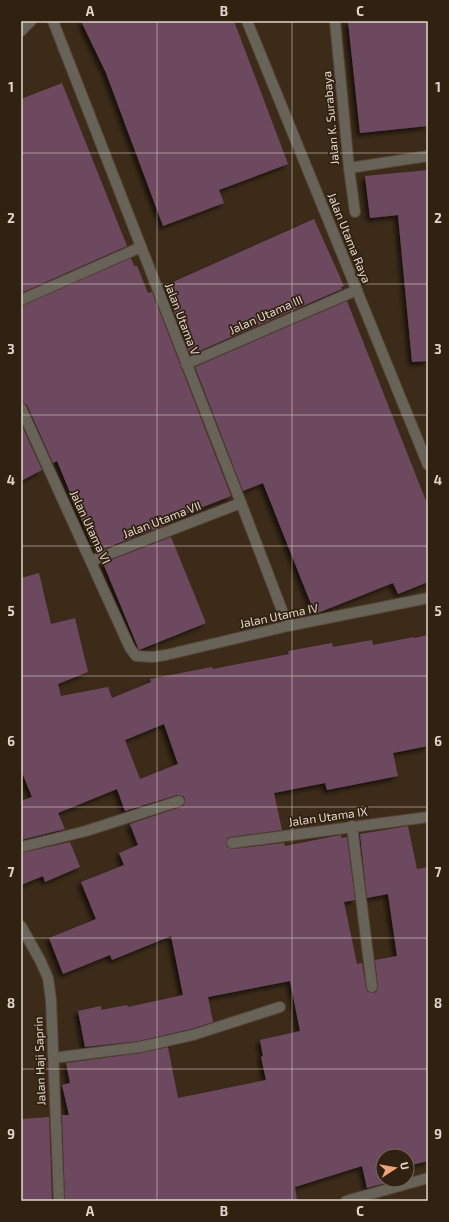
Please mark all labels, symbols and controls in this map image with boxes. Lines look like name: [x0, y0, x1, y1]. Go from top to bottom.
text: A: [86, 3, 95, 19]
text: B: [220, 3, 228, 19]
text: C: [356, 3, 364, 19]
street label: Jalan K. Surabaya: [319, 71, 341, 166]
text: 1: [8, 79, 14, 95]
text: 1: [435, 79, 441, 95]
street label: Jalan Utama Raya: [325, 190, 374, 285]
text: 2: [7, 210, 15, 226]
text: 2: [434, 210, 442, 226]
street label: Jalan Utama V: [163, 280, 203, 357]
street label: Jalan Utama III: [227, 292, 304, 337]
text: 3: [7, 341, 15, 357]
text: 3: [434, 341, 442, 357]
text: 4: [7, 472, 15, 488]
text: 4: [434, 472, 442, 488]
street label: Jalan Utama VI: [68, 488, 114, 566]
street label: Jalan Utama VII: [121, 498, 203, 540]
street label: Jalan Utama IV: [238, 600, 320, 630]
text: 5: [7, 603, 15, 619]
text: 5: [434, 603, 442, 619]
text: 6: [7, 733, 15, 749]
text: 6: [434, 733, 442, 749]
street label: Jalan Utama IX: [287, 803, 369, 828]
text: 7: [8, 864, 15, 880]
text: 7: [435, 864, 442, 880]
text: 8: [7, 995, 15, 1011]
text: 8: [434, 995, 442, 1011]
street label: Jalan Haji Saprin: [30, 1016, 49, 1106]
text: 9: [7, 1126, 15, 1142]
text: 9: [434, 1126, 442, 1142]
north arrow: [375, 1148, 415, 1188]
text: U: [398, 1161, 412, 1171]
text: A: [86, 1203, 95, 1219]
text: B: [220, 1203, 228, 1219]
text: C: [356, 1203, 364, 1219]

